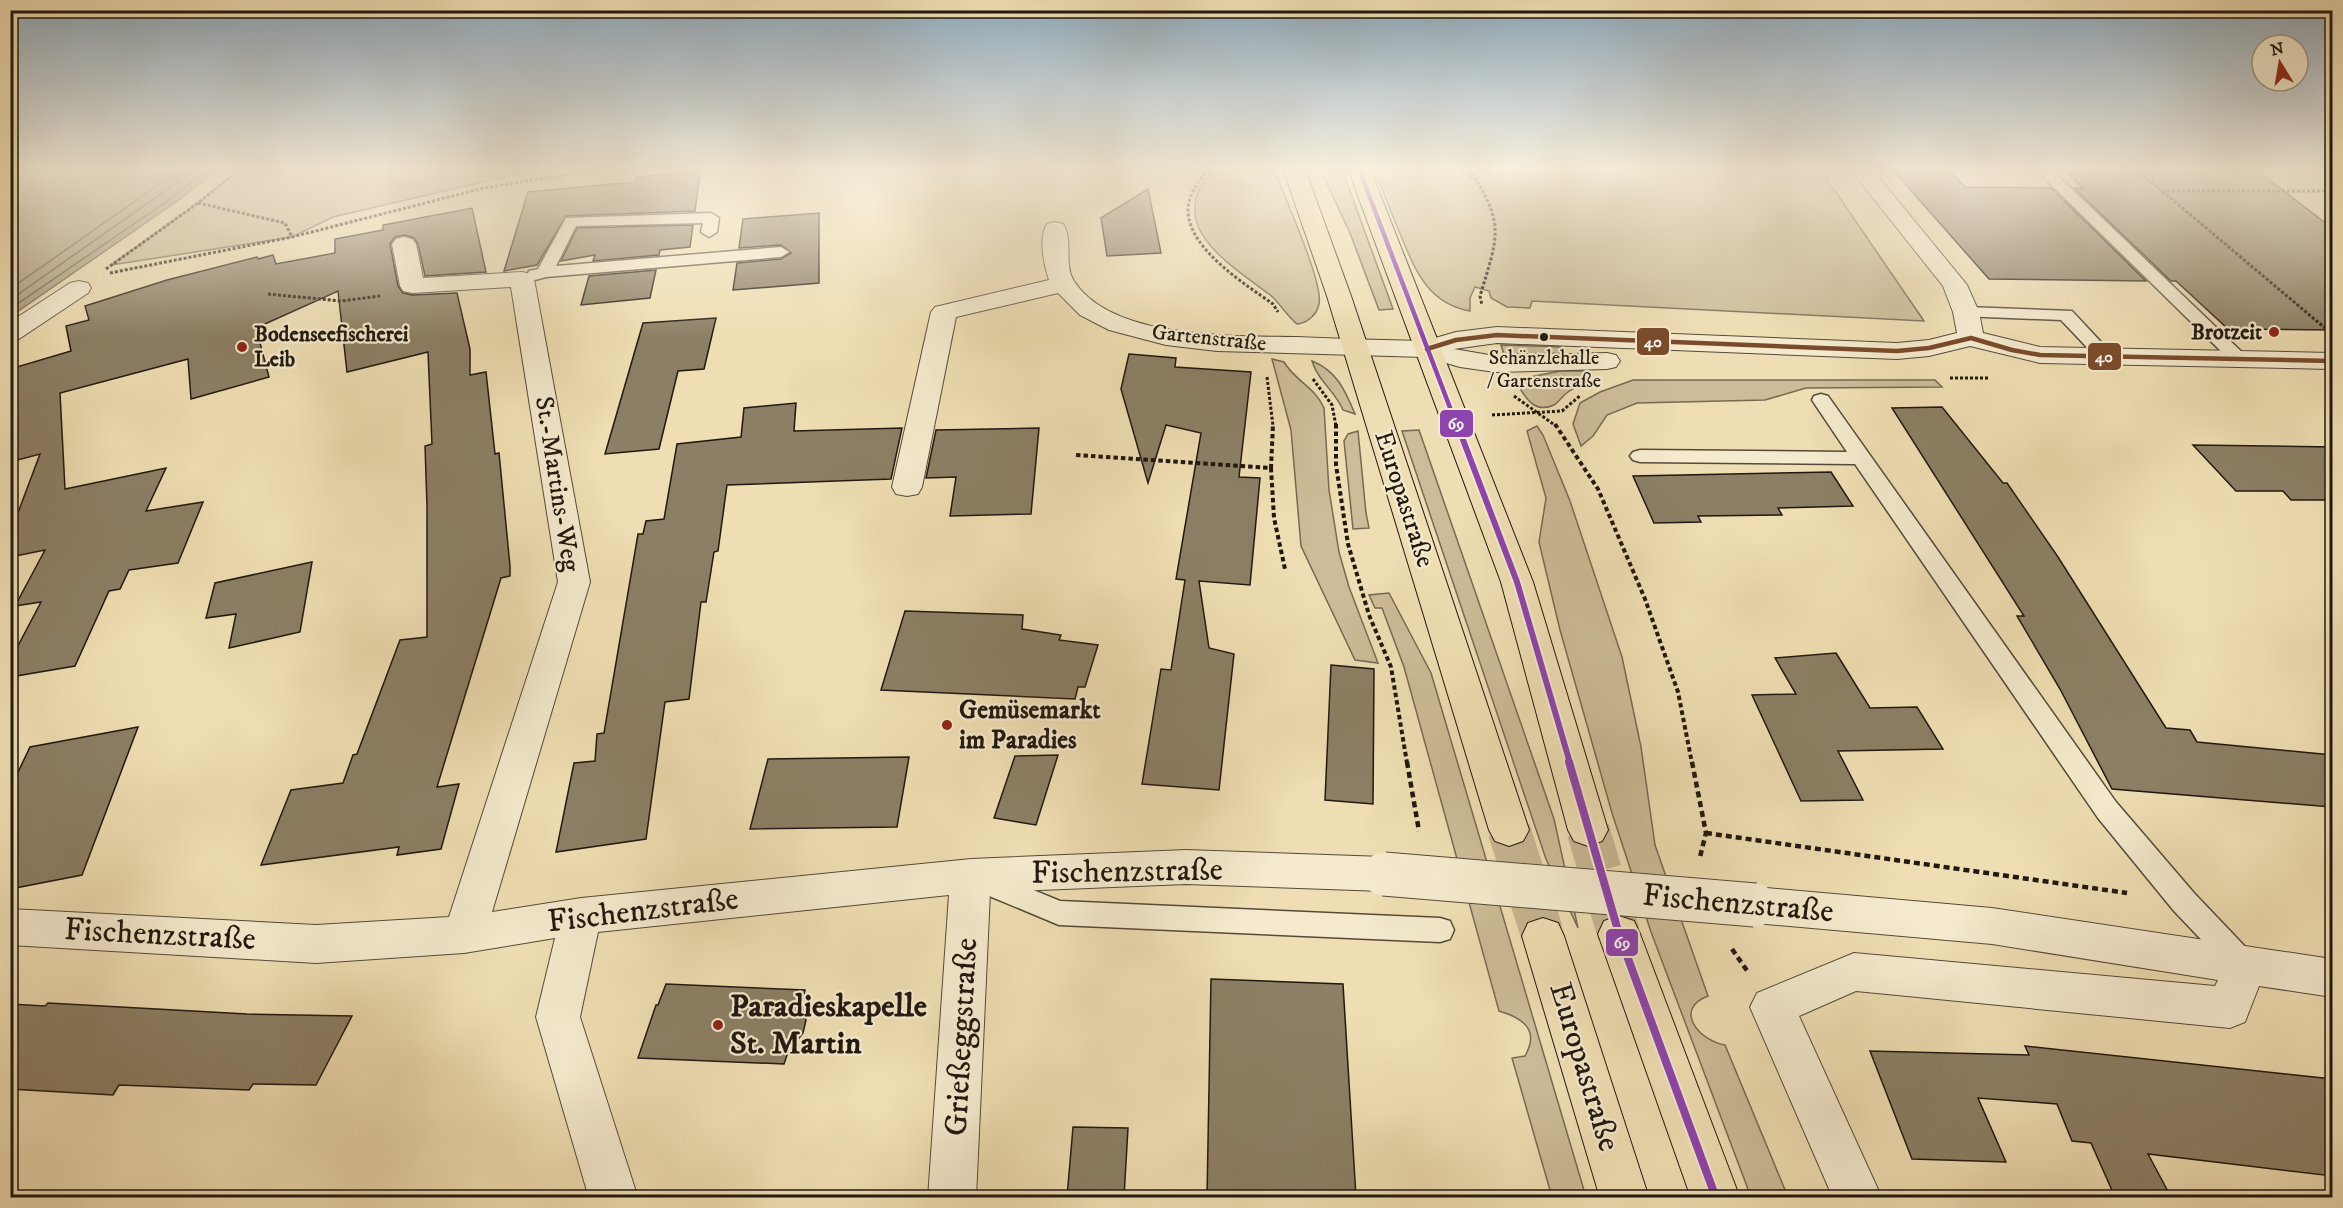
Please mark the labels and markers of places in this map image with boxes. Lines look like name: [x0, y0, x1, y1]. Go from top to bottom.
place label: Brotzeit: [2191, 319, 2262, 346]
place label: Bodenseefischerei Leib: [254, 321, 409, 373]
marker: Brotzeit: [2267, 325, 2281, 339]
marker: Schänzlehalle / Gartenstraße: [1538, 331, 1550, 343]
marker: Bodenseefischerei Leib: [235, 340, 249, 354]
place label: Schänzlehalle / Gartenstraße: [1487, 346, 1601, 394]
place label: Gemüsemarkt im Paradies: [959, 694, 1101, 757]
marker: Gemüsemarkt im Paradies: [940, 718, 954, 732]
place label: Paradieskapelle St. Martin: [730, 987, 927, 1064]
marker: Paradieskapelle St. Martin: [711, 1018, 725, 1032]

